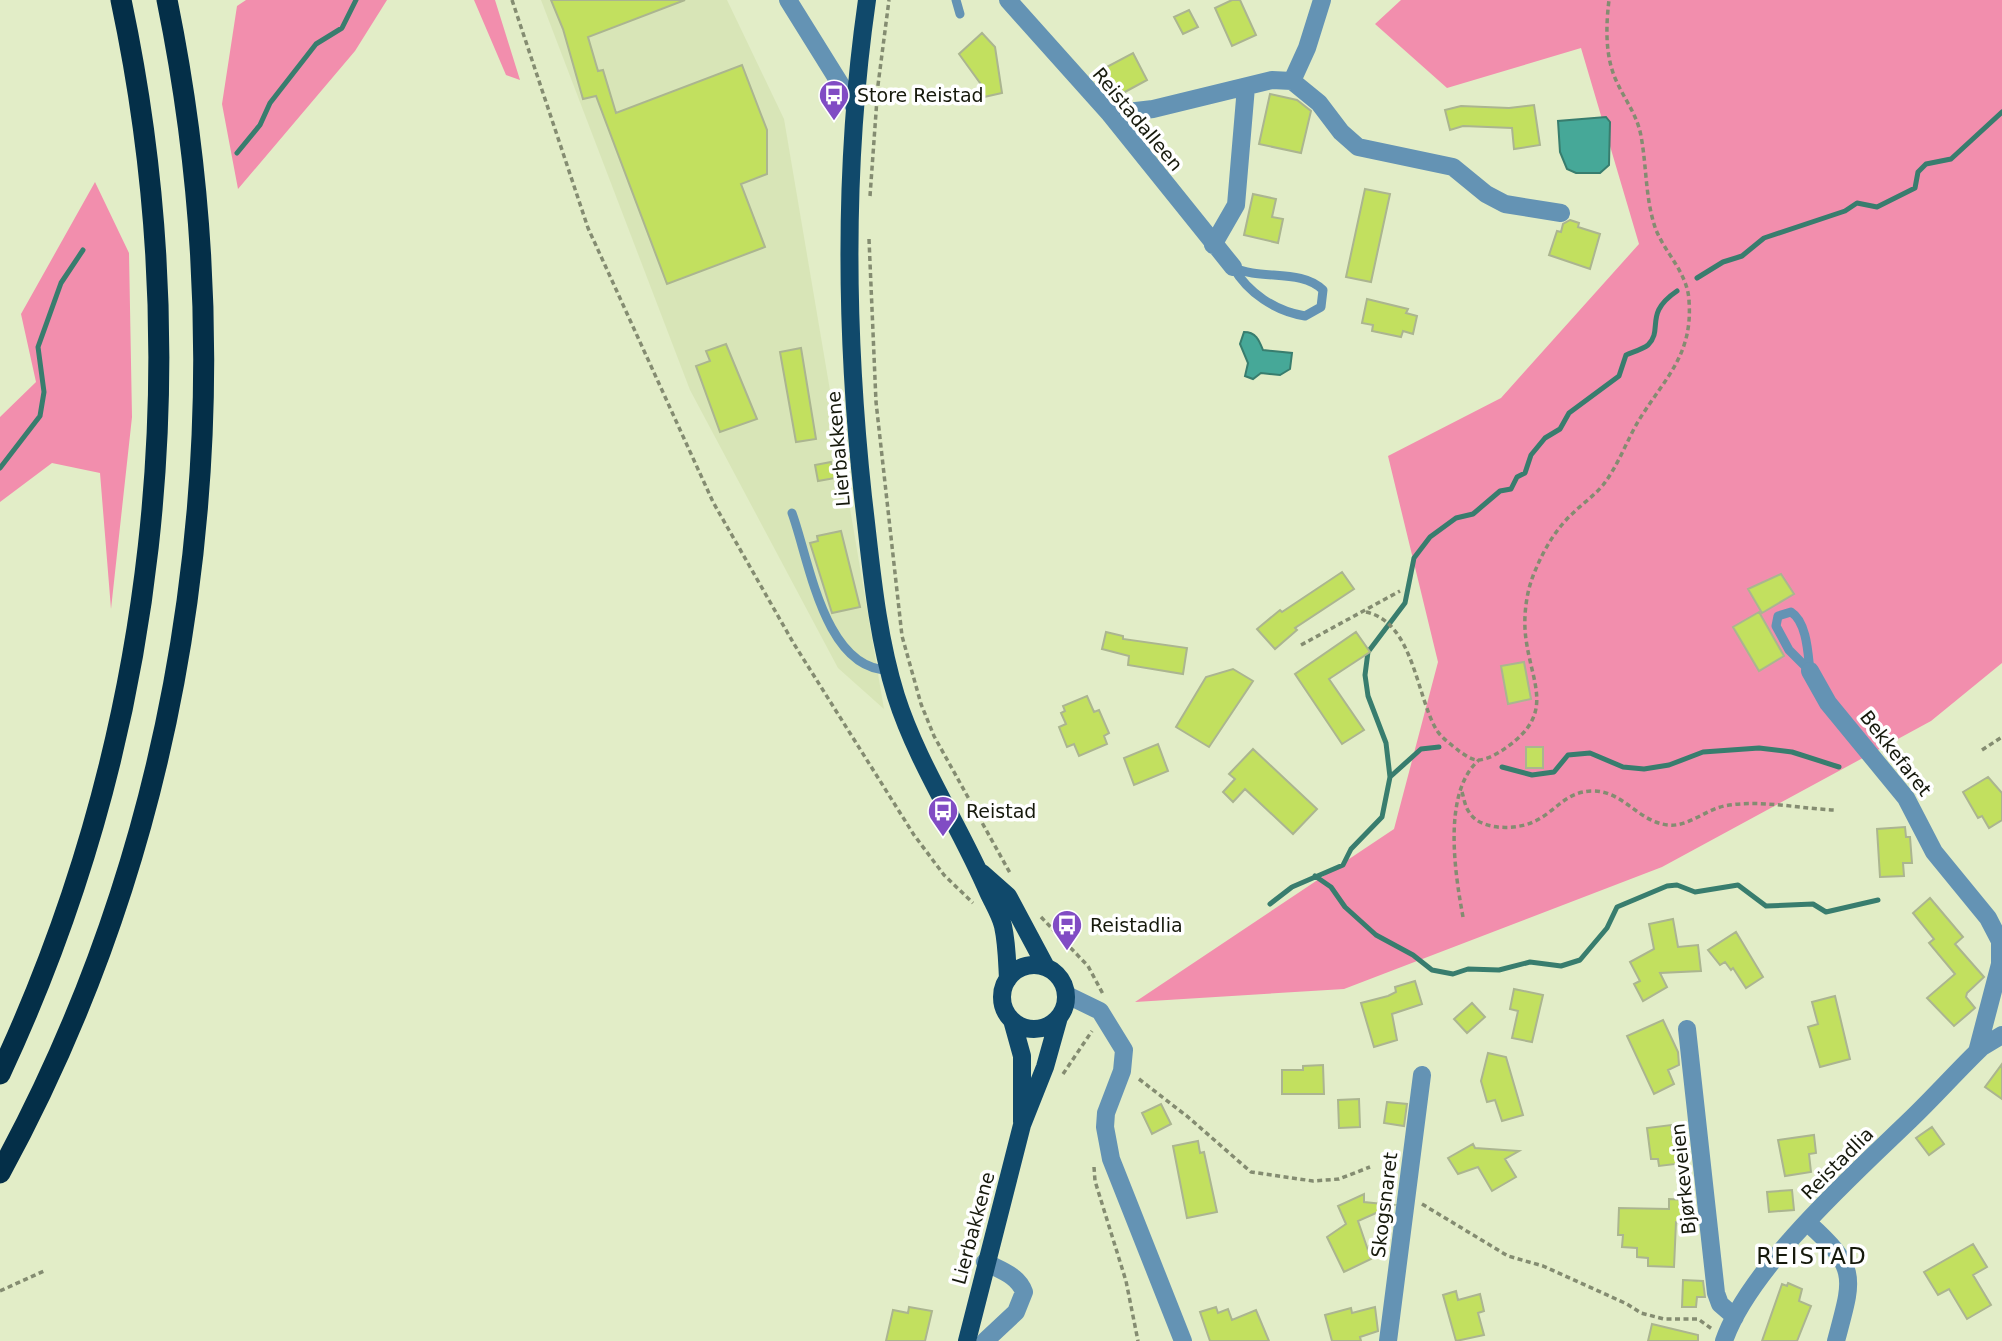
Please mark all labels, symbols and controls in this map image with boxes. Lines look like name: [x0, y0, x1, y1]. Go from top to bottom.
street label: Reistadalleen: [1088, 63, 1188, 175]
bus stop icon: Store Reistad: [817, 78, 851, 122]
place label: Store Reistad: [857, 84, 984, 106]
street label: Lierbakkene: [822, 390, 854, 508]
street label: Bekkefaret: [1856, 706, 1936, 800]
bus stop icon: Reistad: [926, 794, 960, 838]
place label: Reistad: [966, 800, 1036, 822]
bus stop icon: Reistadlia: [1050, 908, 1084, 952]
place label: Reistadlia: [1090, 914, 1183, 936]
street label: Bjørkeveien: [1666, 1122, 1700, 1236]
street label: Reistadlia: [1796, 1122, 1878, 1204]
street label: Skogsnaret: [1367, 1151, 1401, 1259]
street label: Lierbakkene: [947, 1169, 999, 1287]
district label: REISTAD: [1756, 1243, 1868, 1269]

